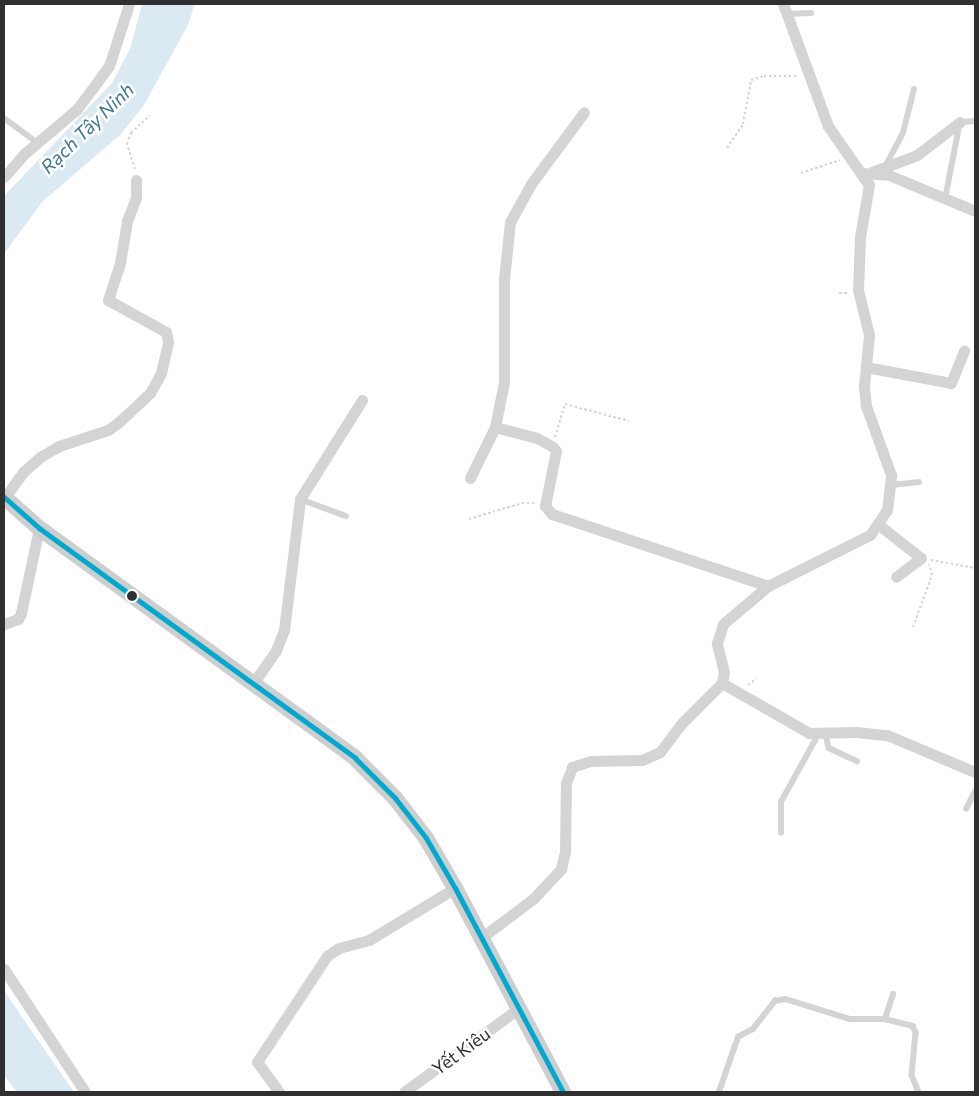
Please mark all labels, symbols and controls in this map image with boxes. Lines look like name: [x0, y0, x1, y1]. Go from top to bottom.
water label: Rạch Tây Ninh: [36, 78, 138, 178]
unlabelled marker: [127, 591, 137, 601]
street label: Yết Kiêu: [428, 1023, 494, 1079]

